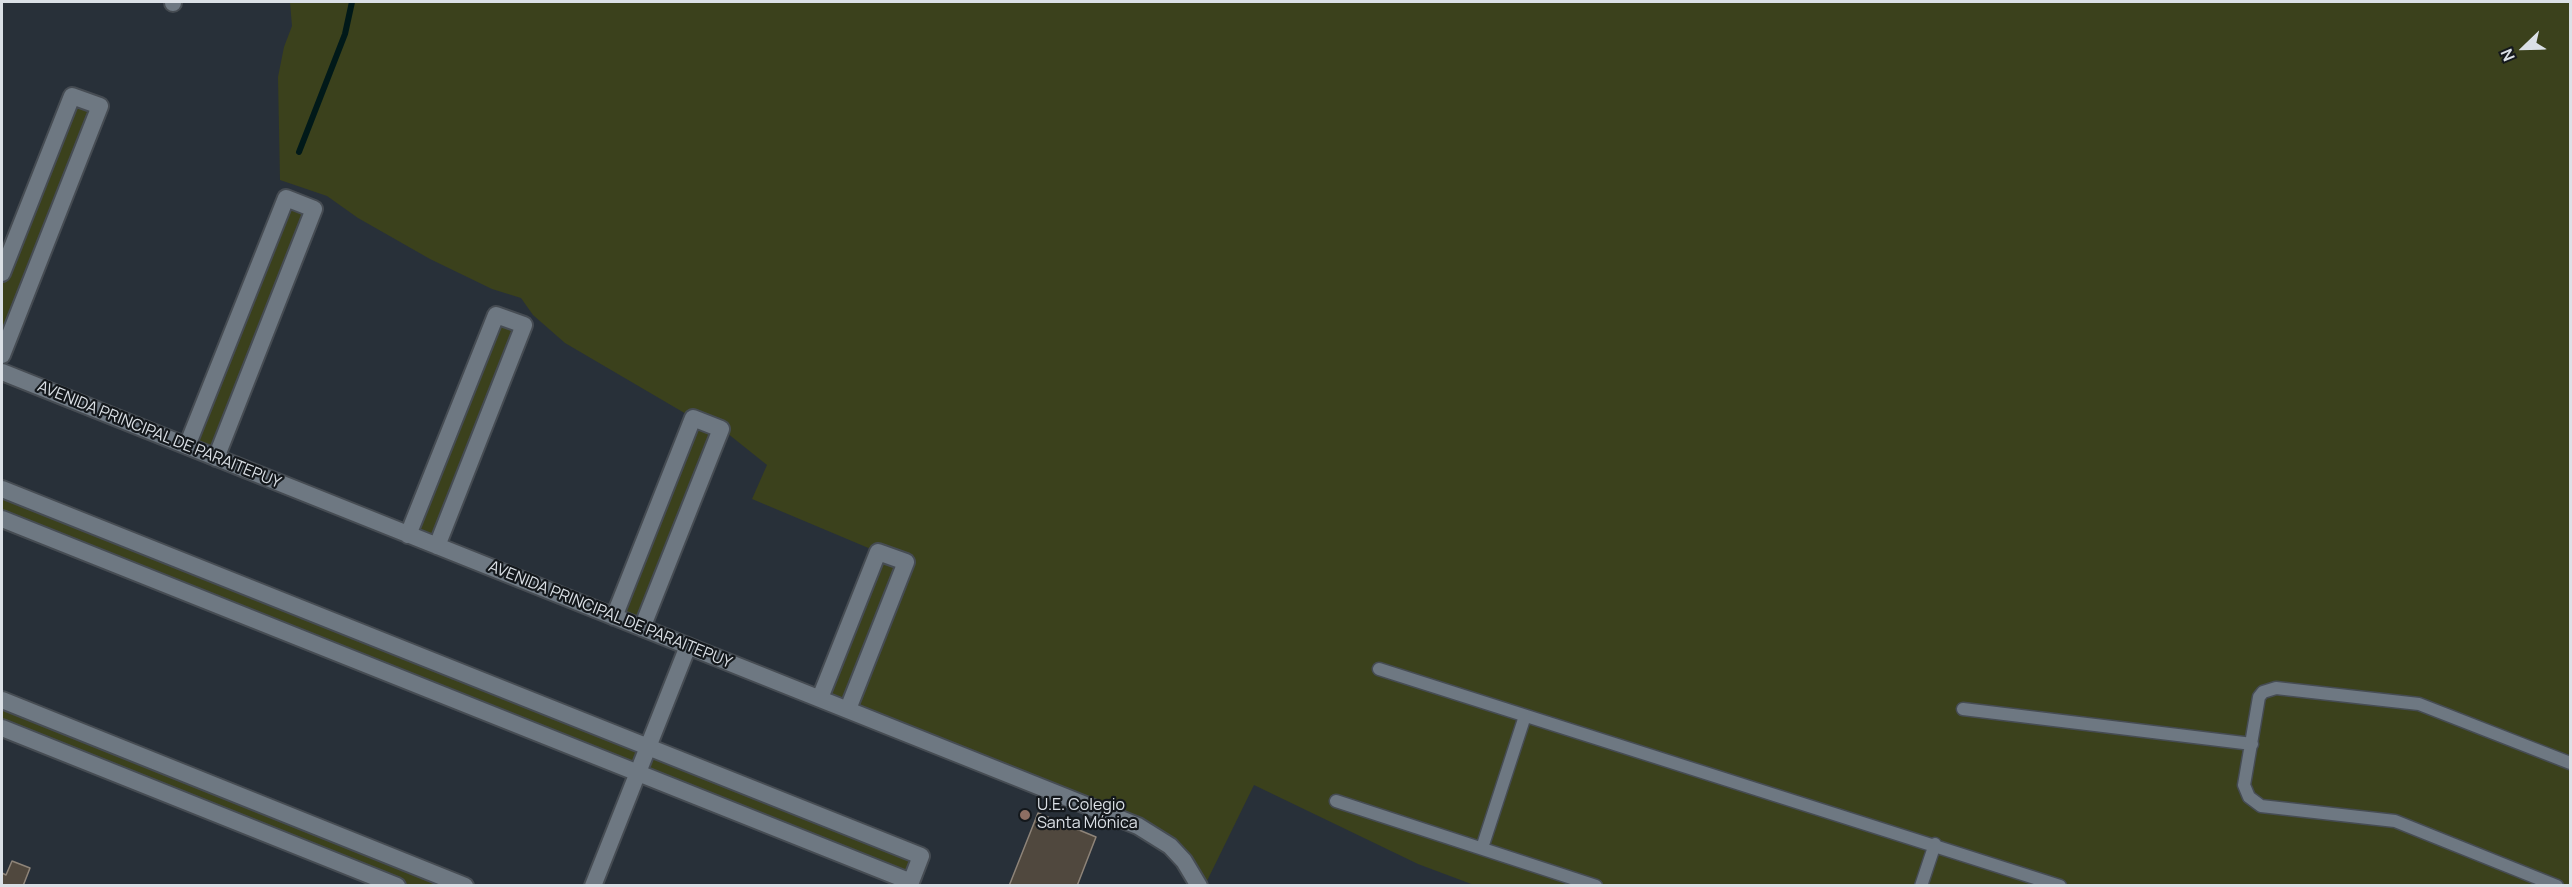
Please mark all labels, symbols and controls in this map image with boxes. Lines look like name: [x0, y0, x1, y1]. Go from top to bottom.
north arrow: [2494, 18, 2554, 78]
text: N: [2495, 45, 2520, 65]
street label: AVENIDA PRINCIPAL DE PARAITEPUY: [35, 377, 283, 493]
street label: AVENIDA PRINCIPAL DE PARAITEPUY: [486, 557, 734, 673]
place label: U.E. Colegio Santa Mónica: [1037, 796, 1138, 834]
marker: U.E. Colegio Santa Mónica: [1018, 808, 1032, 822]

